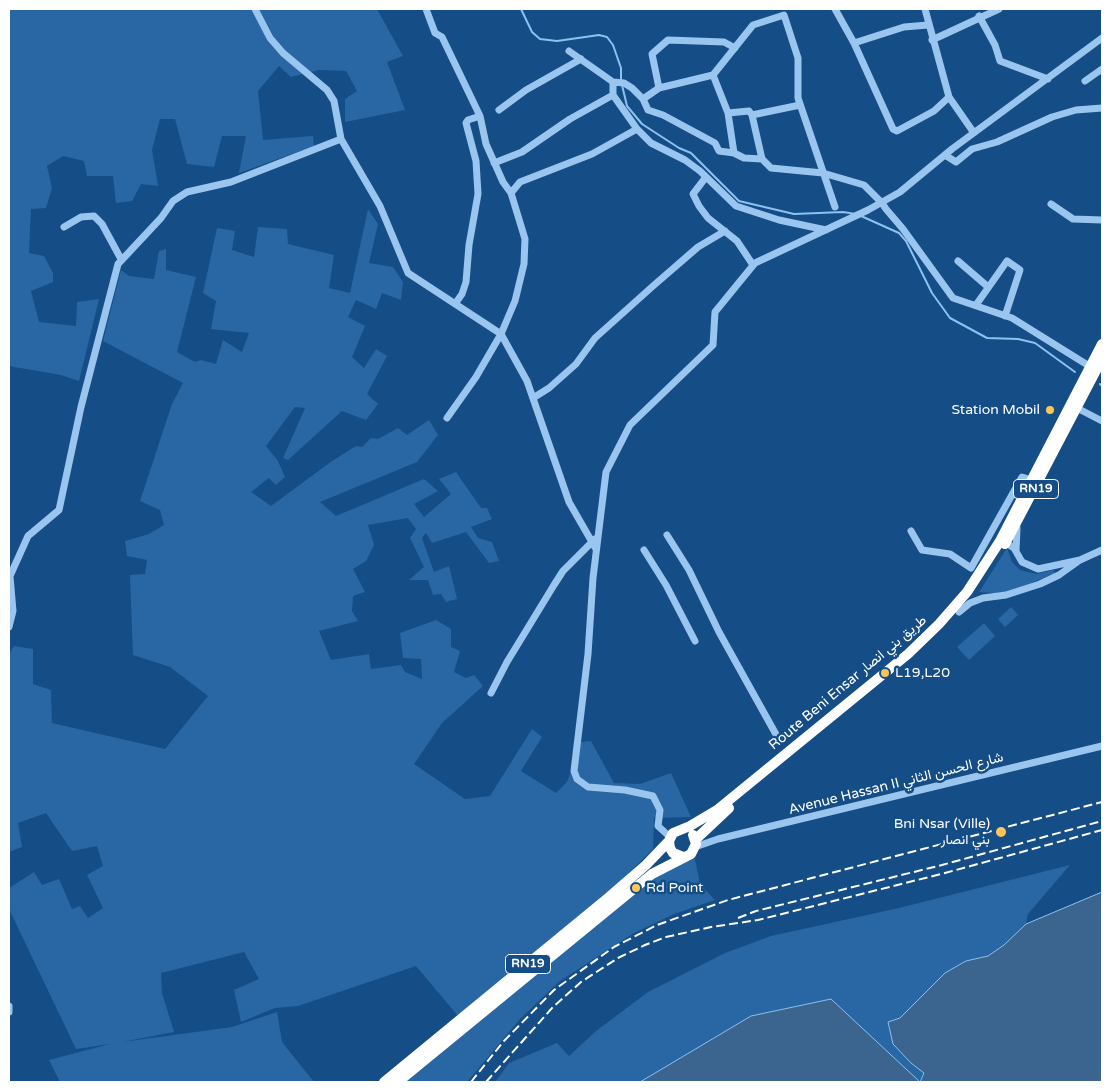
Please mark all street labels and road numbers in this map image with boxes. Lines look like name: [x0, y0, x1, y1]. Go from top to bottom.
road number: RN19: [1014, 479, 1058, 498]
street label: Route Beni Ensar طريق بني انصار: [766, 612, 930, 754]
street label: Avenue Hassan II شارع الحسن الثاني: [787, 749, 1005, 819]
road number: RN19: [506, 954, 550, 974]

